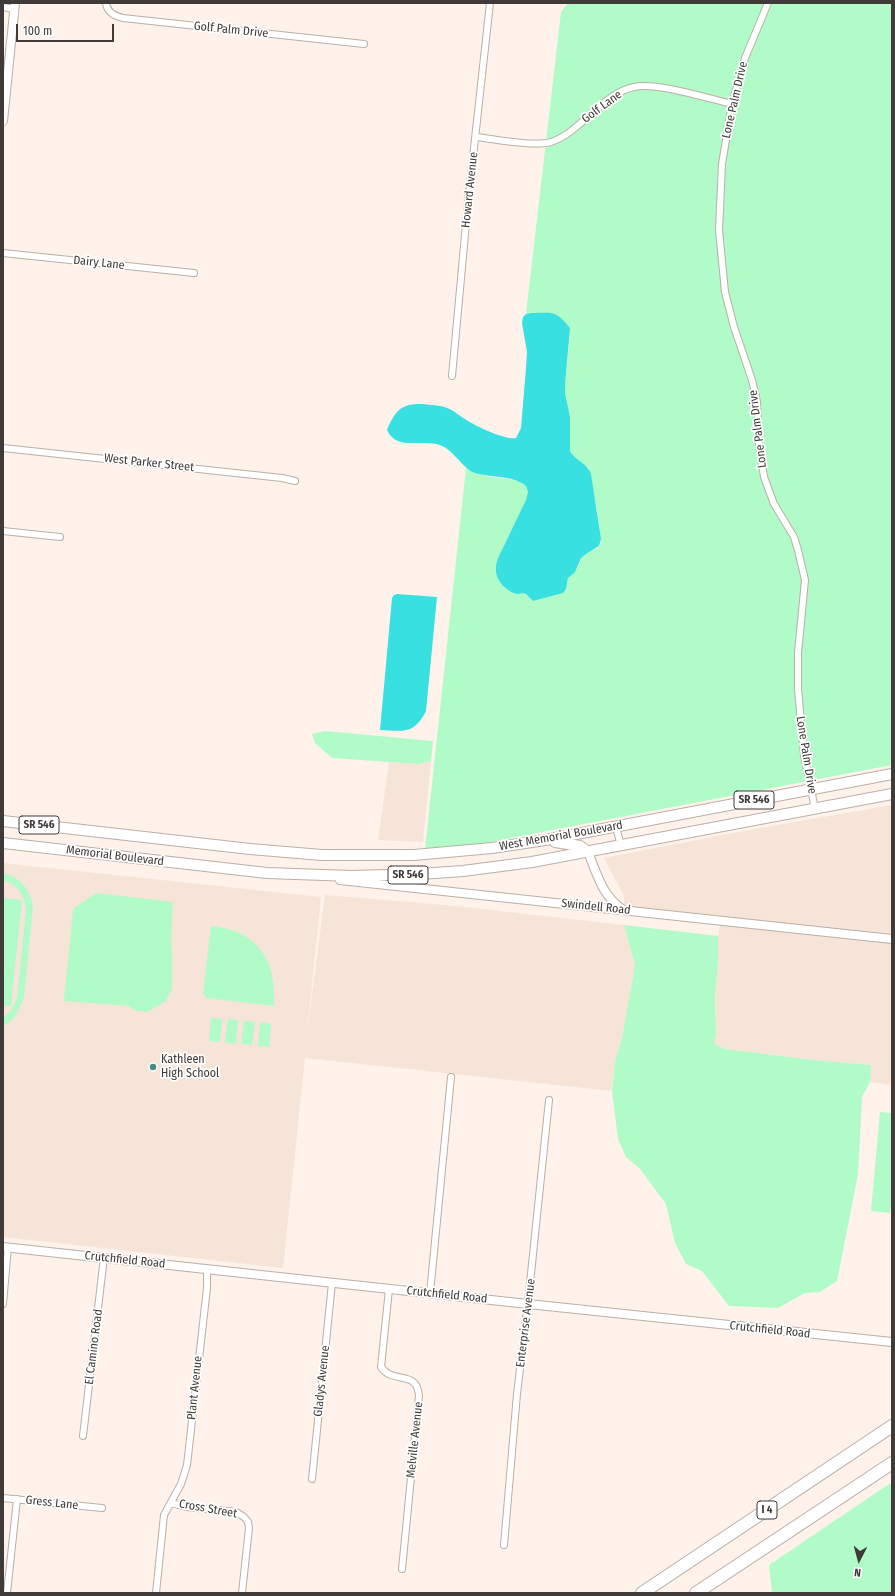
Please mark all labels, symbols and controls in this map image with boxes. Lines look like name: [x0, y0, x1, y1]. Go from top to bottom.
scale bar: [18, 16, 116, 42]
street label: Golf Palm Drive: [193, 19, 269, 41]
text: 100 m: [23, 24, 52, 38]
street label: Lone Palm Drive: [719, 60, 751, 140]
street label: Golf Lane: [579, 88, 625, 126]
street label: Howard Avenue: [459, 151, 481, 229]
street label: Dairy Lane: [73, 253, 125, 273]
street label: Lone Palm Drive: [746, 389, 770, 469]
street label: West Parker Street: [103, 451, 195, 475]
street label: Lone Palm Drive: [793, 715, 819, 795]
road number: SR 546: [734, 791, 774, 809]
road number: SR 546: [19, 816, 59, 834]
street label: West Memorial Boulevard: [498, 818, 624, 854]
street label: Memorial Boulevard: [65, 843, 165, 869]
road number: SR 546: [388, 866, 428, 884]
street label: Swindell Road: [561, 896, 631, 918]
place label: Kathleen High School: [161, 1053, 219, 1081]
marker: Kathleen High School: [148, 1062, 158, 1072]
street label: Crutchfield Road: [84, 1249, 166, 1271]
street label: Enterprise Avenue: [513, 1278, 539, 1368]
street label: Crutchfield Road: [406, 1284, 488, 1306]
street label: El Camino Road: [82, 1308, 106, 1386]
street label: Crutchfield Road: [729, 1319, 811, 1341]
street label: Gladys Avenue: [311, 1345, 333, 1417]
street label: Plant Avenue: [184, 1355, 206, 1421]
street label: Melville Avenue: [404, 1401, 426, 1479]
street label: Gress Lane: [25, 1493, 79, 1513]
street label: Cross Street: [178, 1497, 238, 1521]
road number: I 4: [757, 1501, 777, 1519]
north arrow: [839, 1540, 879, 1580]
text: N: [854, 1566, 862, 1579]

